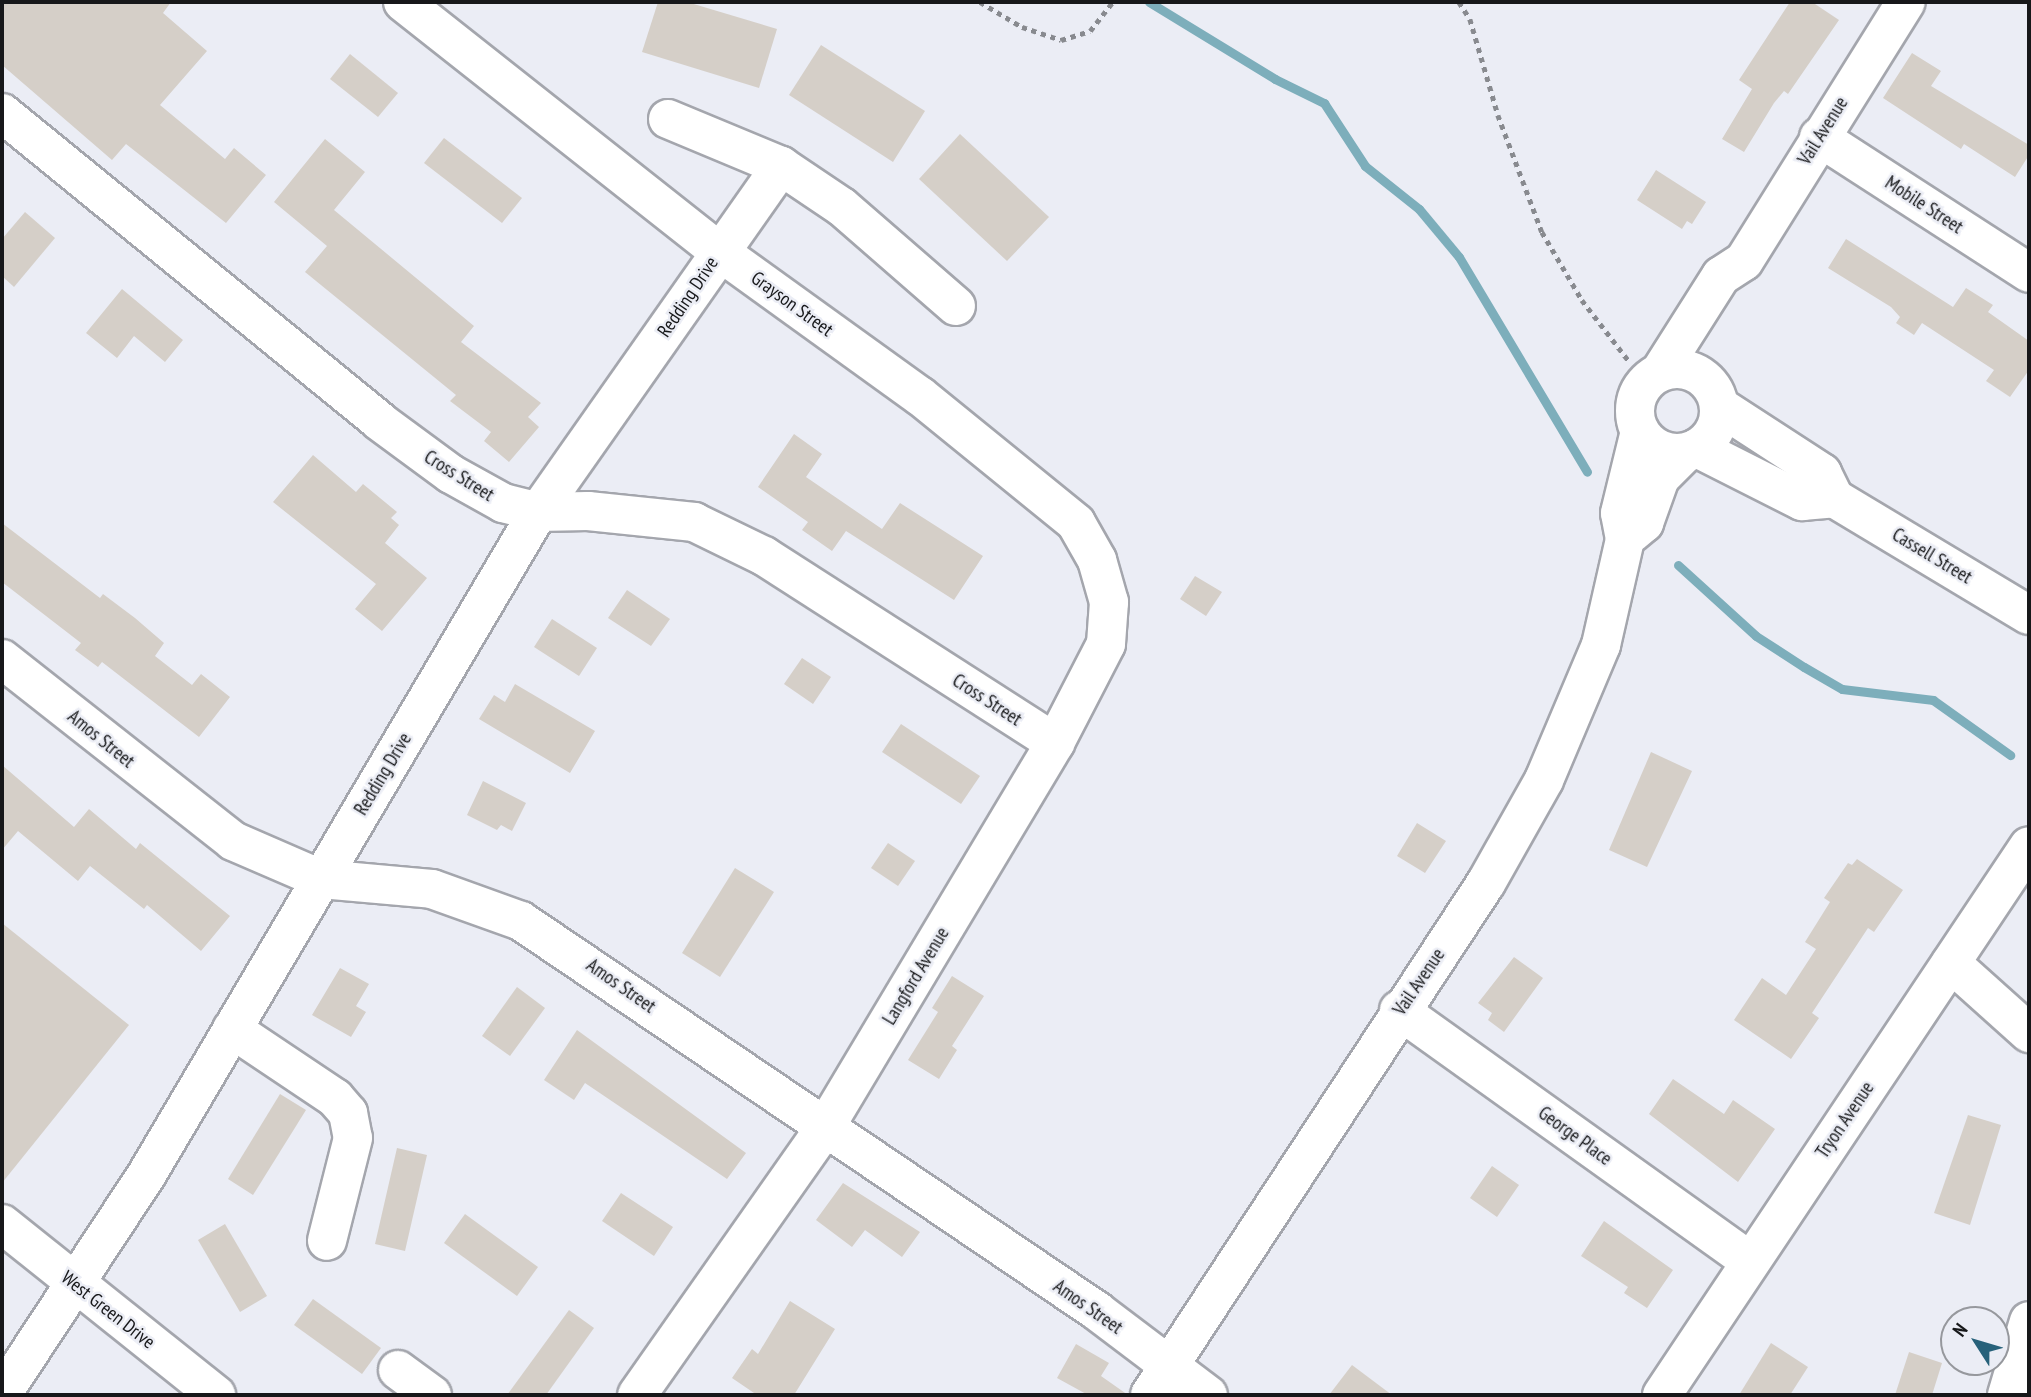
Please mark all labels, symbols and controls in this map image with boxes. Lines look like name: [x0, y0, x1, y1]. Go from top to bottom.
street label: Vail Avenue: [1793, 93, 1853, 169]
street label: Mobile Street: [1881, 171, 1967, 239]
street label: Redding Drive: [653, 253, 723, 341]
street label: Grayson Street: [747, 267, 837, 341]
street label: Cross Street: [420, 446, 498, 506]
street label: Cassell Street: [1888, 523, 1976, 589]
street label: Cross Street: [948, 669, 1026, 731]
street label: Amos Street: [63, 705, 139, 773]
street label: Redding Drive: [350, 729, 416, 819]
street label: Langford Avenue: [878, 923, 954, 1029]
street label: Vail Avenue: [1388, 944, 1450, 1020]
street label: Amos Street: [582, 954, 660, 1018]
street label: Tryon Avenue: [1811, 1077, 1879, 1163]
street label: George Place: [1534, 1102, 1616, 1170]
street label: West Green Drive: [57, 1266, 159, 1354]
street label: Amos Street: [1049, 1275, 1127, 1339]
north arrow: [1940, 1306, 2010, 1376]
text: N: [1947, 1318, 1972, 1341]

